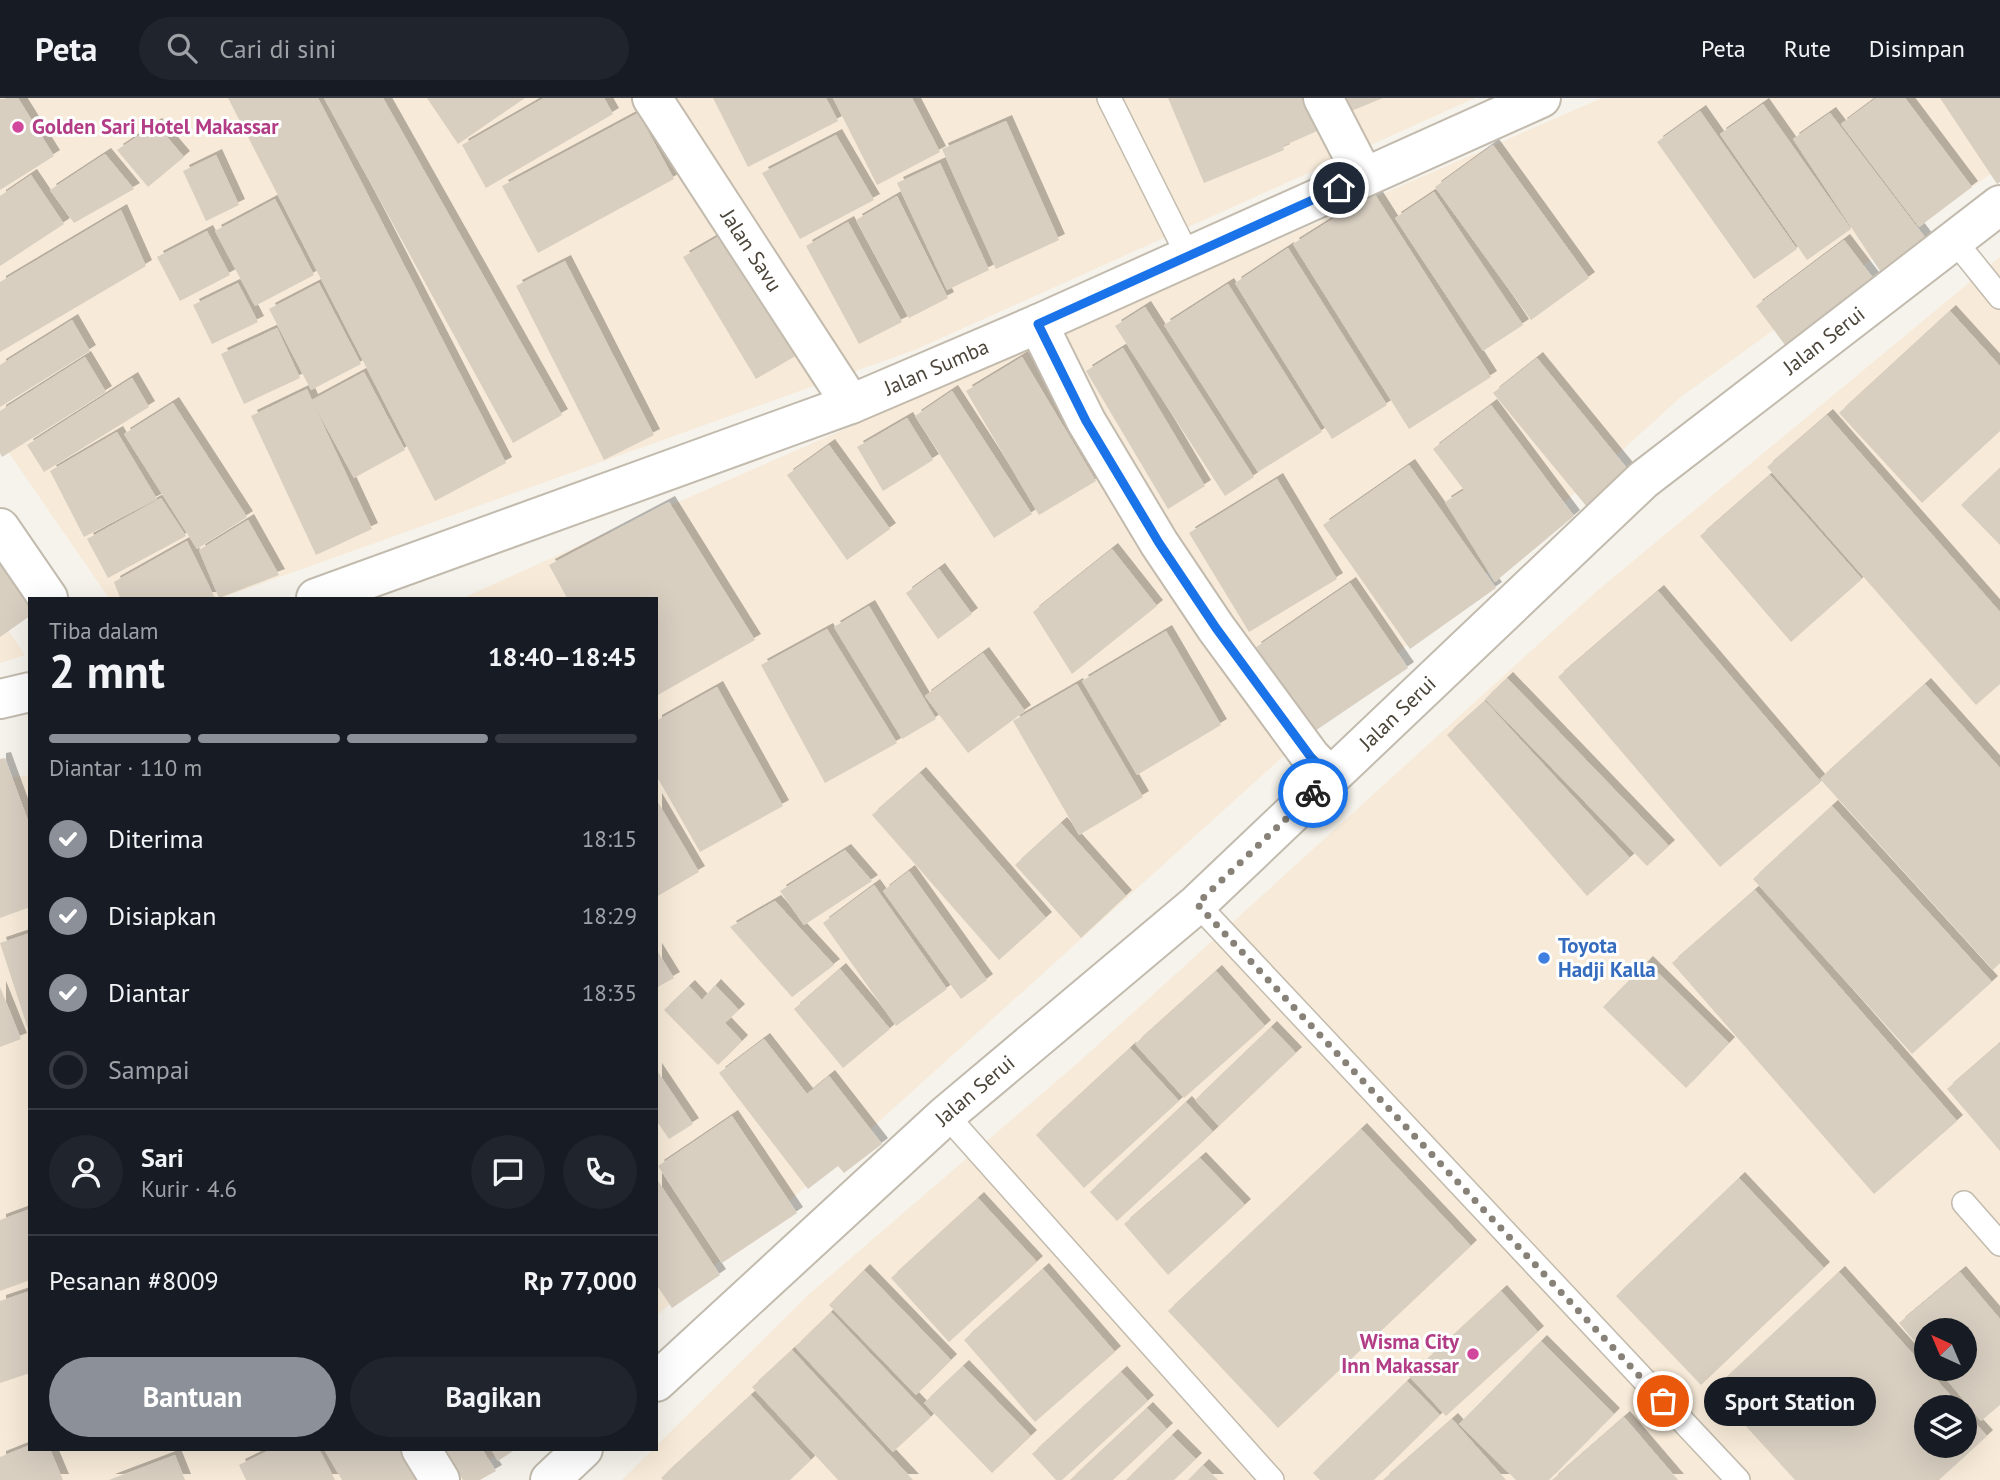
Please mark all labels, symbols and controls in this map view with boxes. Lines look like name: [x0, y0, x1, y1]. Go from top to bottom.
search box: [139, 17, 629, 80]
text: Peta: [35, 27, 97, 70]
icon: search: [163, 29, 201, 67]
text: Cari di sini: [219, 32, 336, 65]
text: Peta: [1701, 33, 1746, 64]
text: Rute: [1784, 33, 1831, 64]
text: Disimpan: [1869, 33, 1965, 64]
place label: Golden Sari Hotel Makassar: [32, 113, 279, 140]
marker: Golden Sari Hotel Makassar: [10, 119, 26, 135]
pin: [1309, 158, 1369, 218]
icon: home: [1320, 169, 1358, 207]
street label: Jalan Savu: [714, 203, 788, 297]
street label: Jalan Serui: [1777, 300, 1870, 381]
street label: Jalan Sumba: [879, 333, 993, 402]
text: Tiba dalam: [49, 616, 158, 645]
text: 18:40–18:45: [488, 640, 637, 673]
text: 2 mnt: [49, 641, 165, 701]
street label: Jalan Serui: [1352, 670, 1441, 756]
text: Diantar · 110 m: [49, 753, 202, 782]
courier: [1278, 758, 1348, 828]
icon: bike: [1294, 774, 1332, 812]
icon: check: [49, 820, 87, 858]
text: Diterima: [108, 822, 204, 855]
text: 18:15: [582, 824, 637, 853]
icon: check: [49, 897, 87, 935]
text: Disiapkan: [108, 899, 216, 932]
text: 18:29: [582, 901, 637, 930]
place label: Toyota Hadji Kalla: [1558, 932, 1656, 983]
marker: Toyota Hadji Kalla: [1536, 950, 1552, 966]
icon: check: [49, 974, 87, 1012]
text: Diantar: [108, 976, 190, 1009]
text: 18:35: [582, 978, 637, 1007]
street label: Jalan Serui: [928, 1049, 1020, 1132]
text: Sampai: [108, 1053, 190, 1086]
button: person: [49, 1135, 123, 1209]
button: chat: [471, 1135, 545, 1209]
button: phone: [563, 1135, 637, 1209]
text: Sari: [141, 1141, 184, 1174]
text: Kurir · 4.6: [141, 1174, 237, 1203]
text: Pesanan #8009: [49, 1264, 219, 1297]
text: Rp 77,000: [524, 1264, 637, 1297]
north arrow: [1914, 1318, 1978, 1381]
map controls: [1914, 1318, 1977, 1458]
place label: Wisma City Inn Makassar: [1341, 1328, 1460, 1379]
marker: Wisma City Inn Makassar: [1465, 1346, 1481, 1362]
button: Bantuan: [49, 1357, 336, 1437]
button: Bagikan: [350, 1357, 637, 1437]
pin: [1633, 1371, 1693, 1431]
callout: Sport Station: [1705, 1376, 1876, 1426]
icon: bag: [1644, 1382, 1682, 1420]
text: Sport Station: [1725, 1387, 1855, 1416]
button: layers: [1914, 1395, 1977, 1458]

